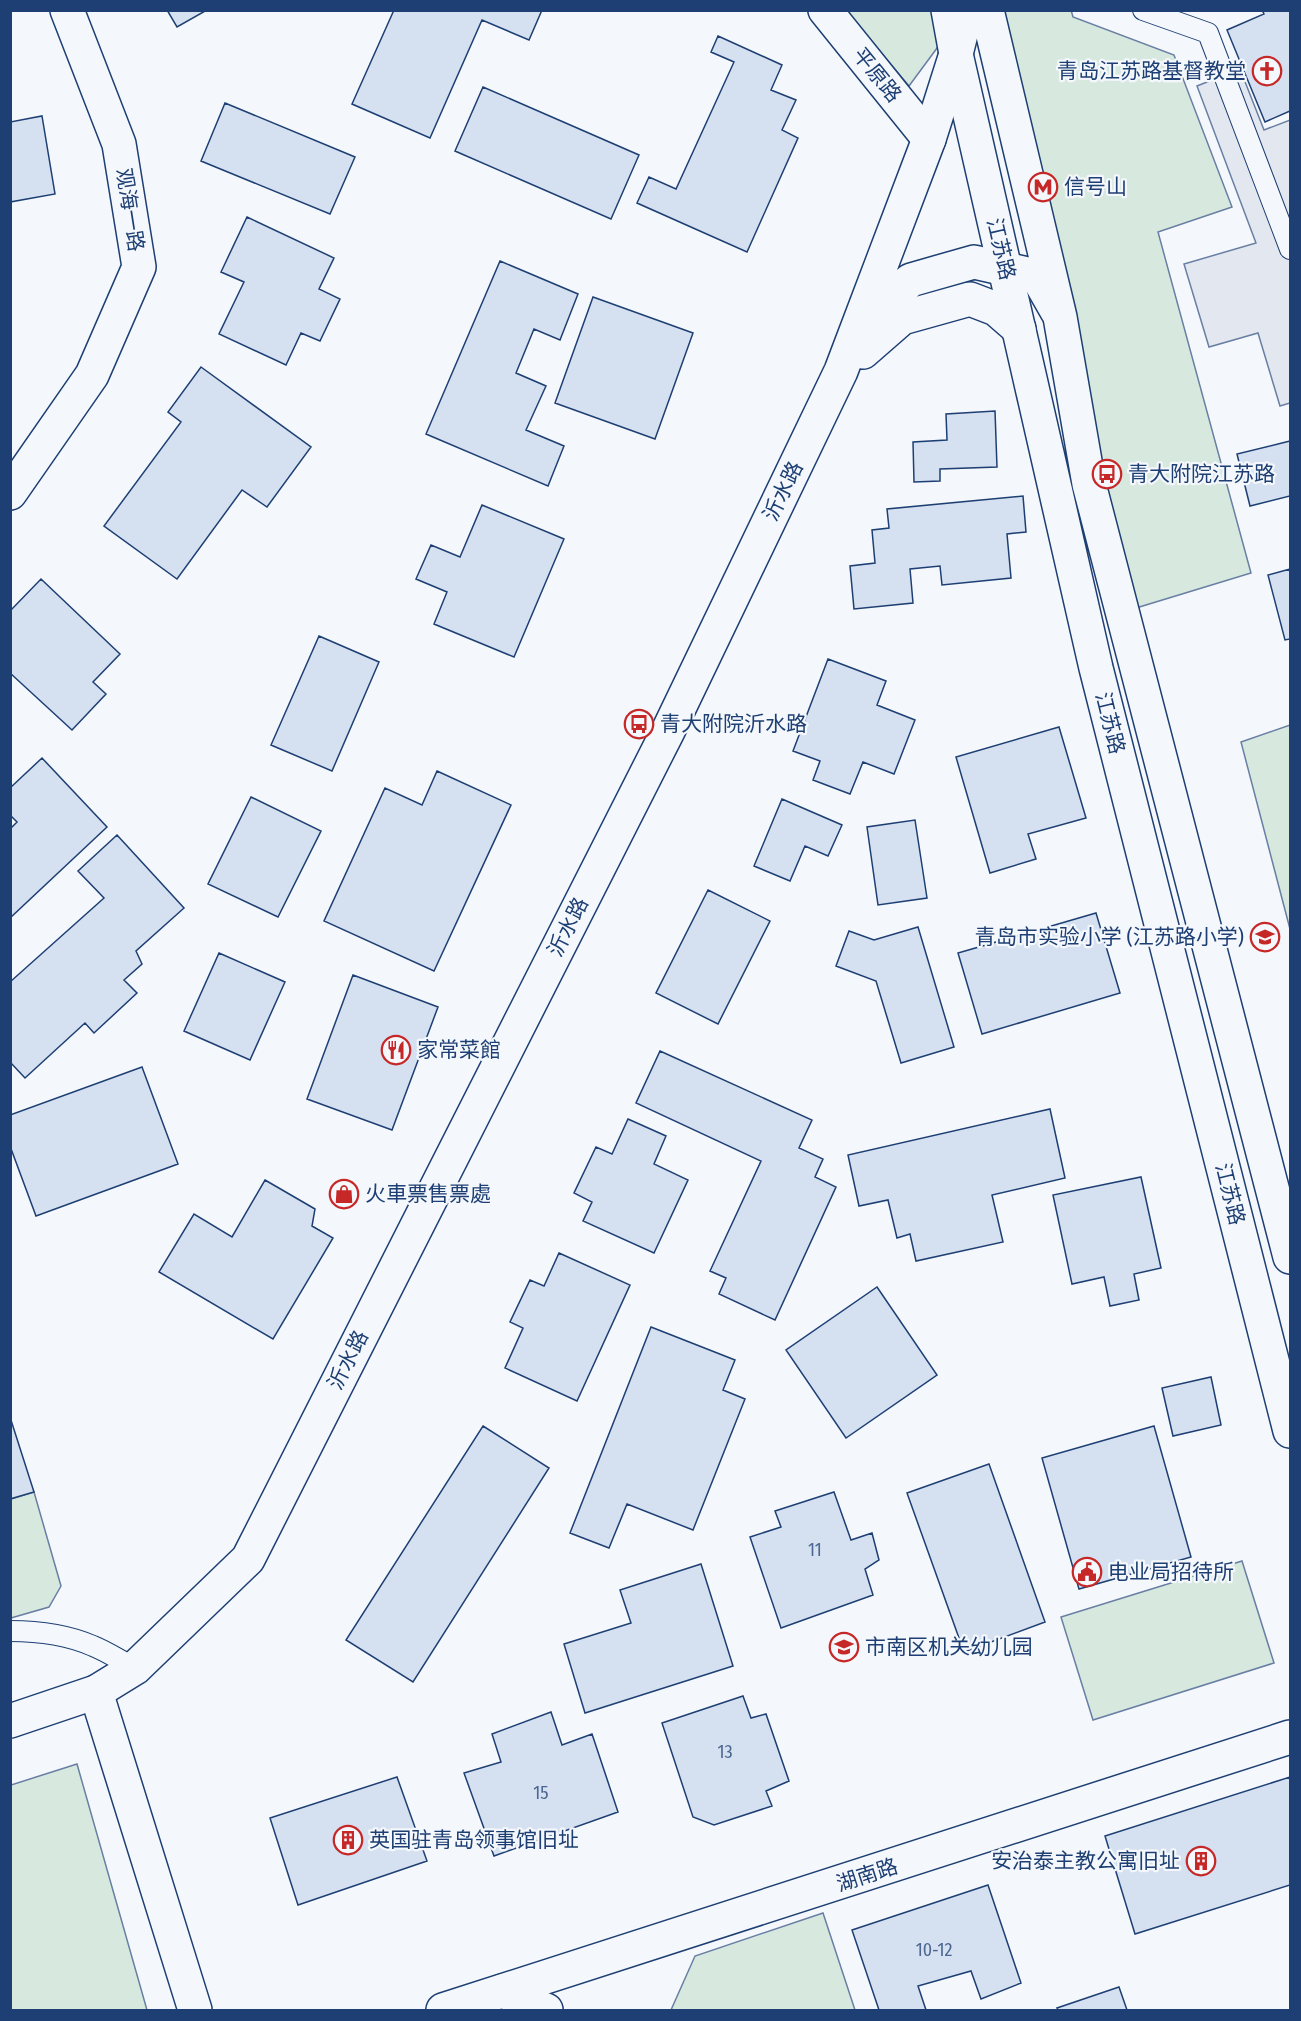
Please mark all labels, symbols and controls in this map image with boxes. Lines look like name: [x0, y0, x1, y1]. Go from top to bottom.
street label: 平原路: [847, 42, 907, 108]
church icon: 青岛江苏路基督教堂: [1251, 55, 1283, 87]
place label: 青岛江苏路基督教堂: [1057, 58, 1246, 84]
street label: 观海一路: [111, 166, 149, 254]
metro station icon: 信号山: [1027, 171, 1059, 203]
place label: 信号山: [1064, 174, 1127, 200]
street label: 江苏路: [981, 215, 1021, 283]
street label: 沂水路: [758, 457, 808, 525]
bus stop icon: 青大附院江苏路: [1091, 458, 1123, 490]
place label: 青大附院江苏路: [1128, 461, 1275, 487]
street label: 江苏路: [1090, 689, 1130, 757]
bus stop icon: 青大附院沂水路: [623, 708, 655, 740]
place label: 青大附院沂水路: [660, 711, 807, 737]
street label: 沂水路: [542, 893, 594, 961]
school or university icon: 青岛市实验小学 (江苏路小学): [1249, 921, 1281, 953]
place label: 青岛市实验小学 (江苏路小学): [975, 924, 1244, 950]
restaurant icon: 家常菜館: [380, 1034, 412, 1066]
place label: 家常菜館: [417, 1037, 501, 1063]
street label: 江苏路: [1210, 1160, 1250, 1228]
shop icon: 火車票售票處: [328, 1178, 360, 1210]
place label: 火車票售票處: [365, 1181, 491, 1207]
street label: 沂水路: [322, 1326, 374, 1394]
house number: 11: [808, 1539, 822, 1561]
public building icon: 电业局招待所: [1071, 1556, 1103, 1588]
place label: 电业局招待所: [1108, 1559, 1234, 1585]
school or university icon: 市南区机关幼儿园: [828, 1631, 860, 1663]
place label: 市南区机关幼儿园: [865, 1634, 1033, 1660]
house number: 13: [717, 1741, 733, 1763]
house number: 15: [533, 1782, 549, 1804]
building icon: 英国驻青岛领事馆旧址: [332, 1824, 364, 1856]
place label: 英国驻青岛领事馆旧址: [369, 1827, 579, 1853]
building icon: 安治泰主教公寓旧址: [1185, 1845, 1217, 1877]
place label: 安治泰主教公寓旧址: [991, 1848, 1180, 1874]
street label: 湖南路: [833, 1853, 901, 1897]
house number: 10-12: [916, 1939, 952, 1961]

